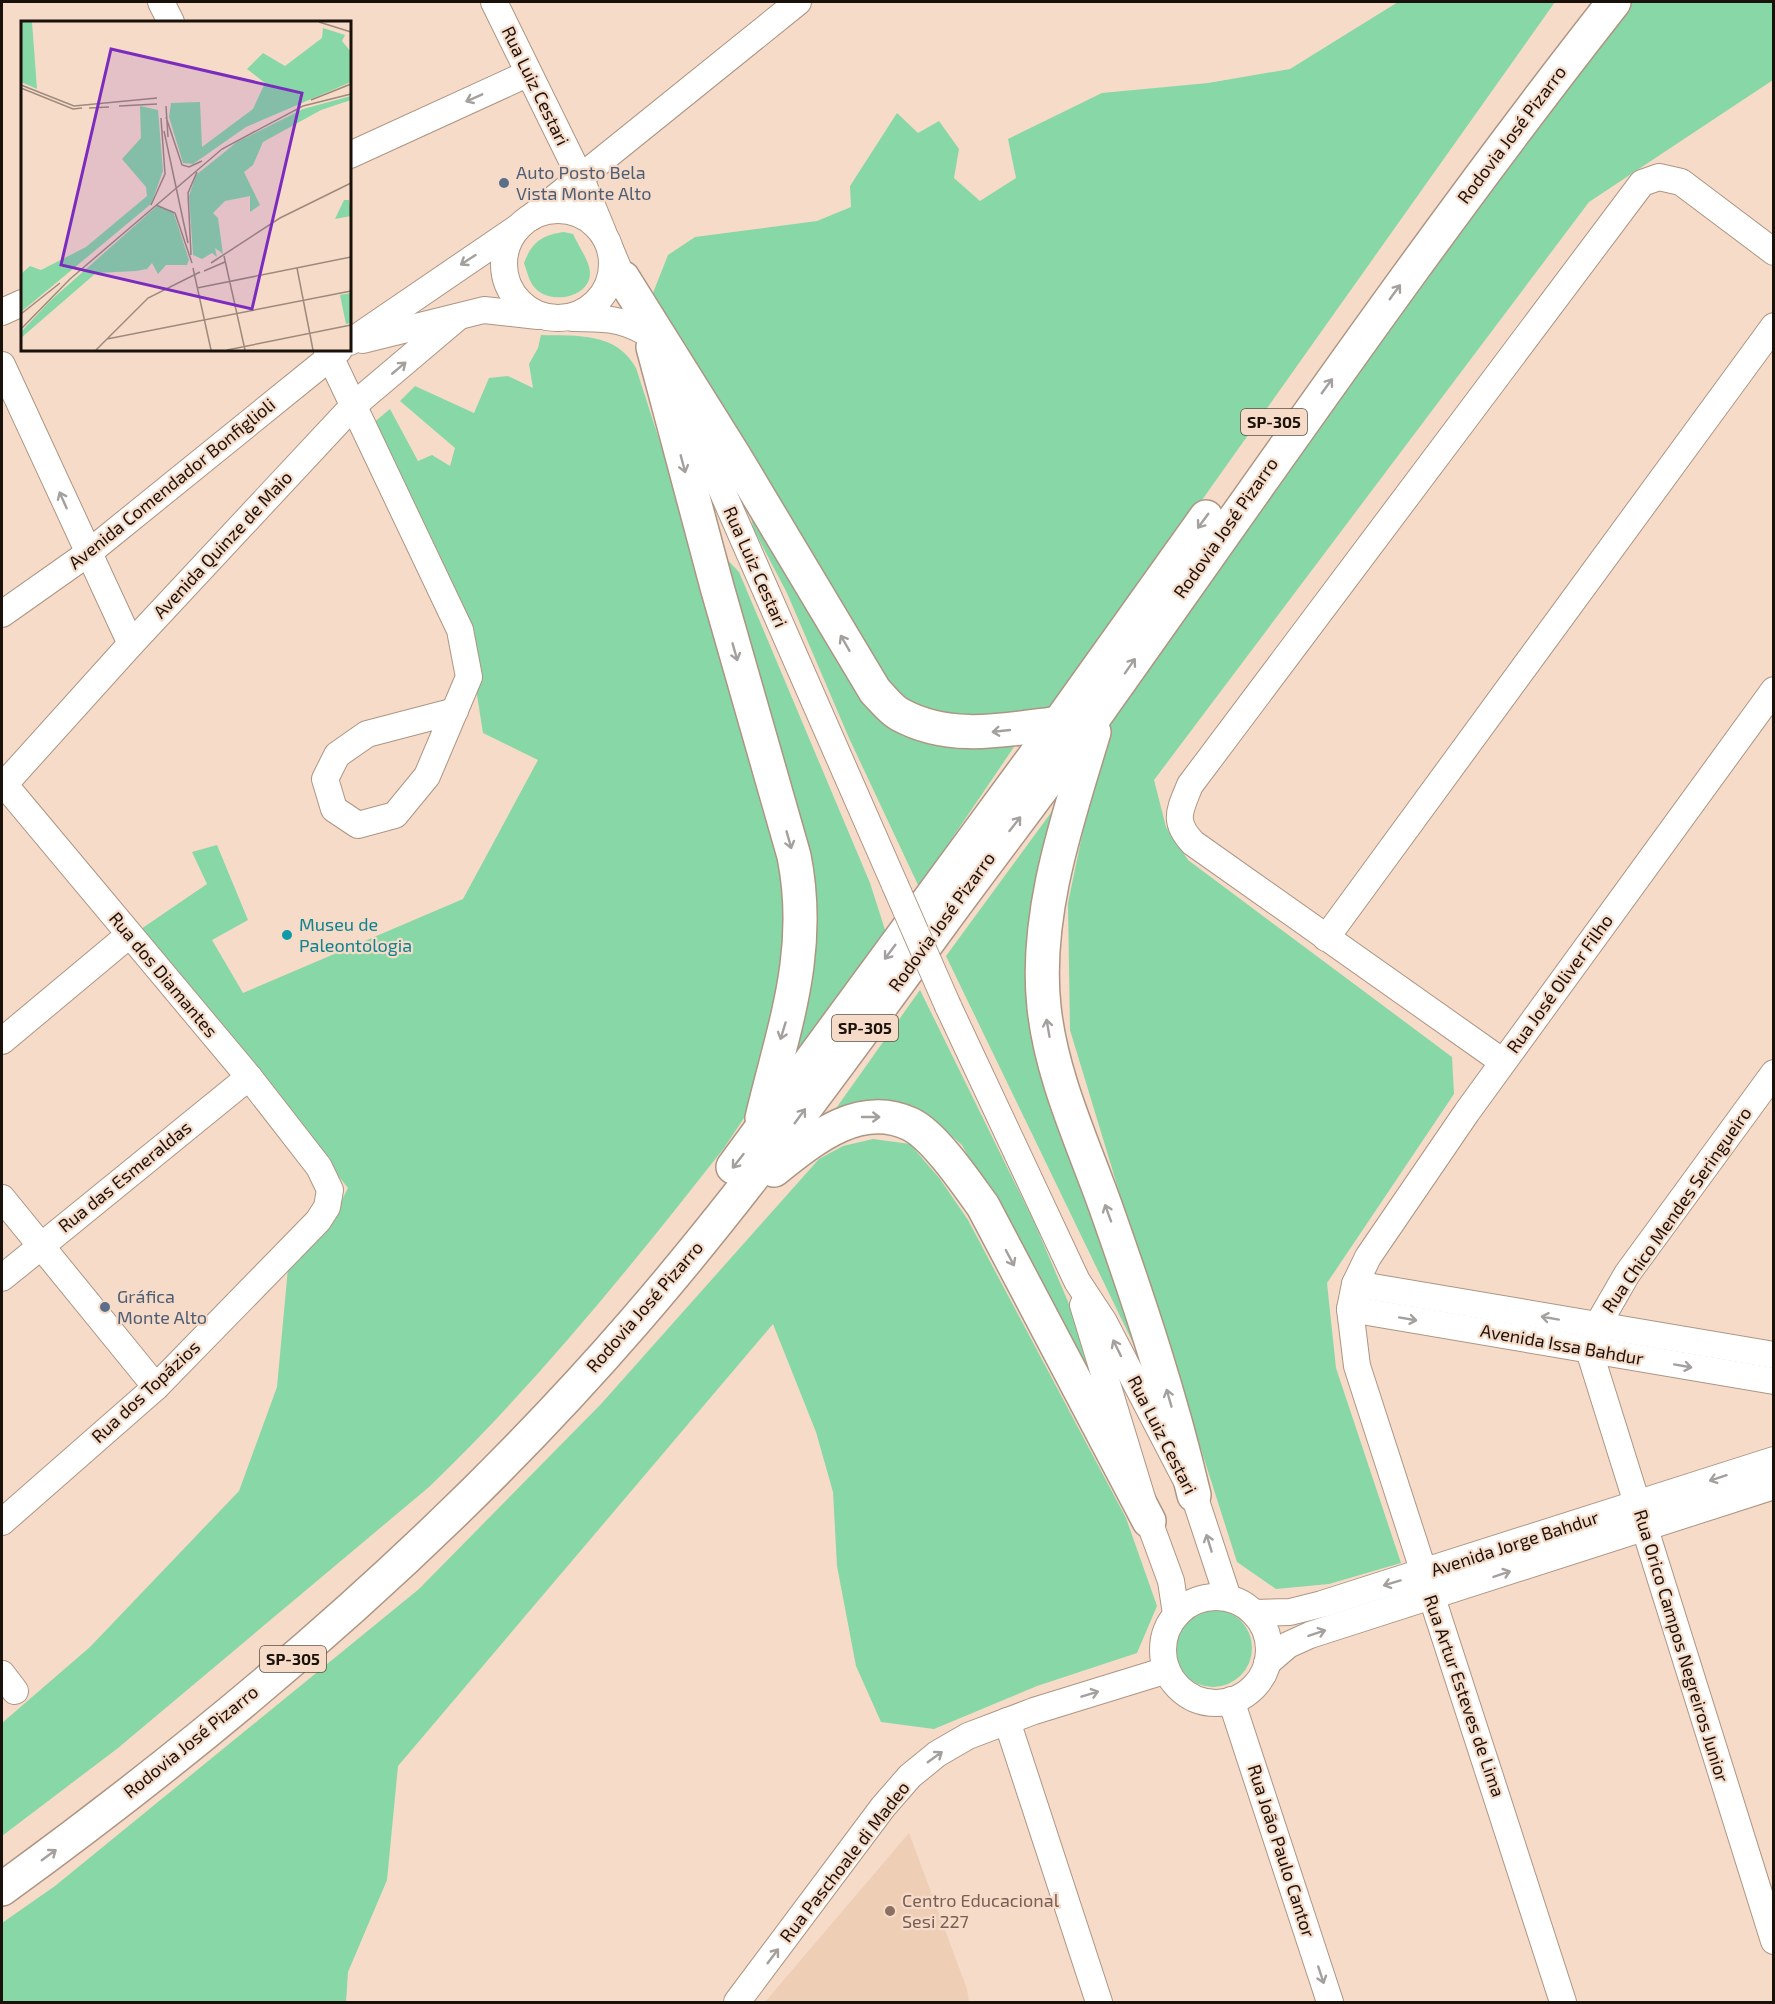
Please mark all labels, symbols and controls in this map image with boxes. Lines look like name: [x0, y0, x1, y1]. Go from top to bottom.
inset map: [21, 21, 351, 351]
street label: Rua Luiz Cestari: [498, 22, 574, 149]
street label: Rodovia José Pizarro: [1452, 61, 1570, 208]
one-way arrow: [466, 93, 484, 105]
place label: Auto Posto Bela Vista Monte Alto: [516, 161, 651, 204]
marker: Auto Posto Bela Vista Monte Alto: [497, 176, 511, 190]
one-way arrow: [461, 254, 477, 266]
one-way arrow: [1389, 284, 1401, 300]
one-way arrow: [391, 361, 407, 374]
one-way arrow: [1321, 379, 1333, 395]
street label: Avenida Comendador Bonfiglioli: [64, 393, 279, 573]
road number: SP-305: [1241, 409, 1307, 435]
street label: Rodovia José Pizarro: [1168, 453, 1282, 602]
one-way arrow: [678, 454, 689, 473]
street label: Avenida Quinze de Maio: [148, 466, 296, 623]
one-way arrow: [57, 492, 68, 510]
street label: Rua Luiz Cestari: [719, 503, 792, 630]
one-way arrow: [1197, 512, 1210, 528]
one-way arrow: [838, 635, 850, 652]
one-way arrow: [730, 642, 741, 661]
one-way arrow: [1124, 659, 1136, 675]
one-way arrow: [992, 726, 1012, 737]
one-way arrow: [1008, 816, 1021, 832]
one-way arrow: [784, 830, 795, 849]
street label: Rodovia José Pizarro: [883, 847, 999, 995]
street label: Rua dos Diamantes: [105, 907, 223, 1042]
street label: Rua José Oliver Filho: [1501, 910, 1617, 1057]
place label: Museu de Paleontologia: [299, 913, 412, 956]
marker: Museu de Paleontologia: [280, 928, 294, 942]
one-way arrow: [884, 944, 896, 960]
road number: SP-305: [832, 1015, 898, 1041]
one-way arrow: [1042, 1019, 1053, 1038]
one-way arrow: [777, 1021, 788, 1040]
street label: Rua Chico Mendes Seringueiro: [1597, 1102, 1756, 1316]
one-way arrow: [794, 1109, 806, 1125]
one-way arrow: [861, 1111, 880, 1123]
street label: Rua das Esmeraldas: [53, 1116, 195, 1237]
one-way arrow: [732, 1152, 744, 1168]
one-way arrow: [1102, 1204, 1113, 1223]
street label: Rodovia José Pizarro: [581, 1236, 707, 1377]
one-way arrow: [1005, 1249, 1017, 1267]
place label: Gráfica Monte Alto: [117, 1285, 207, 1328]
marker: Gráfica Monte Alto: [98, 1300, 112, 1314]
one-way arrow: [1541, 1312, 1560, 1323]
one-way arrow: [1397, 1313, 1417, 1324]
street label: Avenida Issa Bahdur: [1479, 1319, 1645, 1369]
street label: Rua dos Topázios: [86, 1335, 204, 1447]
one-way arrow: [1111, 1339, 1123, 1357]
one-way arrow: [1672, 1361, 1692, 1372]
street label: Rua Luiz Cestari: [1124, 1372, 1202, 1497]
one-way arrow: [1163, 1389, 1174, 1408]
one-way arrow: [1709, 1473, 1728, 1484]
street label: Avenida Jorge Bahdur: [1428, 1506, 1601, 1581]
street label: Rua Orico Campos Negreiros Junior: [1630, 1507, 1734, 1785]
one-way arrow: [1203, 1534, 1214, 1553]
one-way arrow: [1492, 1567, 1511, 1578]
one-way arrow: [1383, 1578, 1402, 1589]
street label: Rua Artur Esteves de Lima: [1420, 1592, 1510, 1800]
one-way arrow: [1307, 1627, 1326, 1638]
road number: SP-305: [260, 1646, 326, 1672]
street label: Rodovia José Pizarro: [119, 1680, 262, 1802]
one-way arrow: [1080, 1687, 1099, 1698]
one-way arrow: [927, 1750, 943, 1763]
street label: Rua João Paulo Cantor: [1244, 1761, 1320, 1940]
street label: Rua Paschoale di Madeo: [775, 1777, 914, 1946]
one-way arrow: [40, 1848, 56, 1861]
place label: Centro Educacional Sesi 227: [902, 1889, 1060, 1932]
marker: Centro Educacional Sesi 227: [883, 1904, 897, 1918]
one-way arrow: [766, 1948, 779, 1964]
one-way arrow: [1316, 1966, 1327, 1985]

